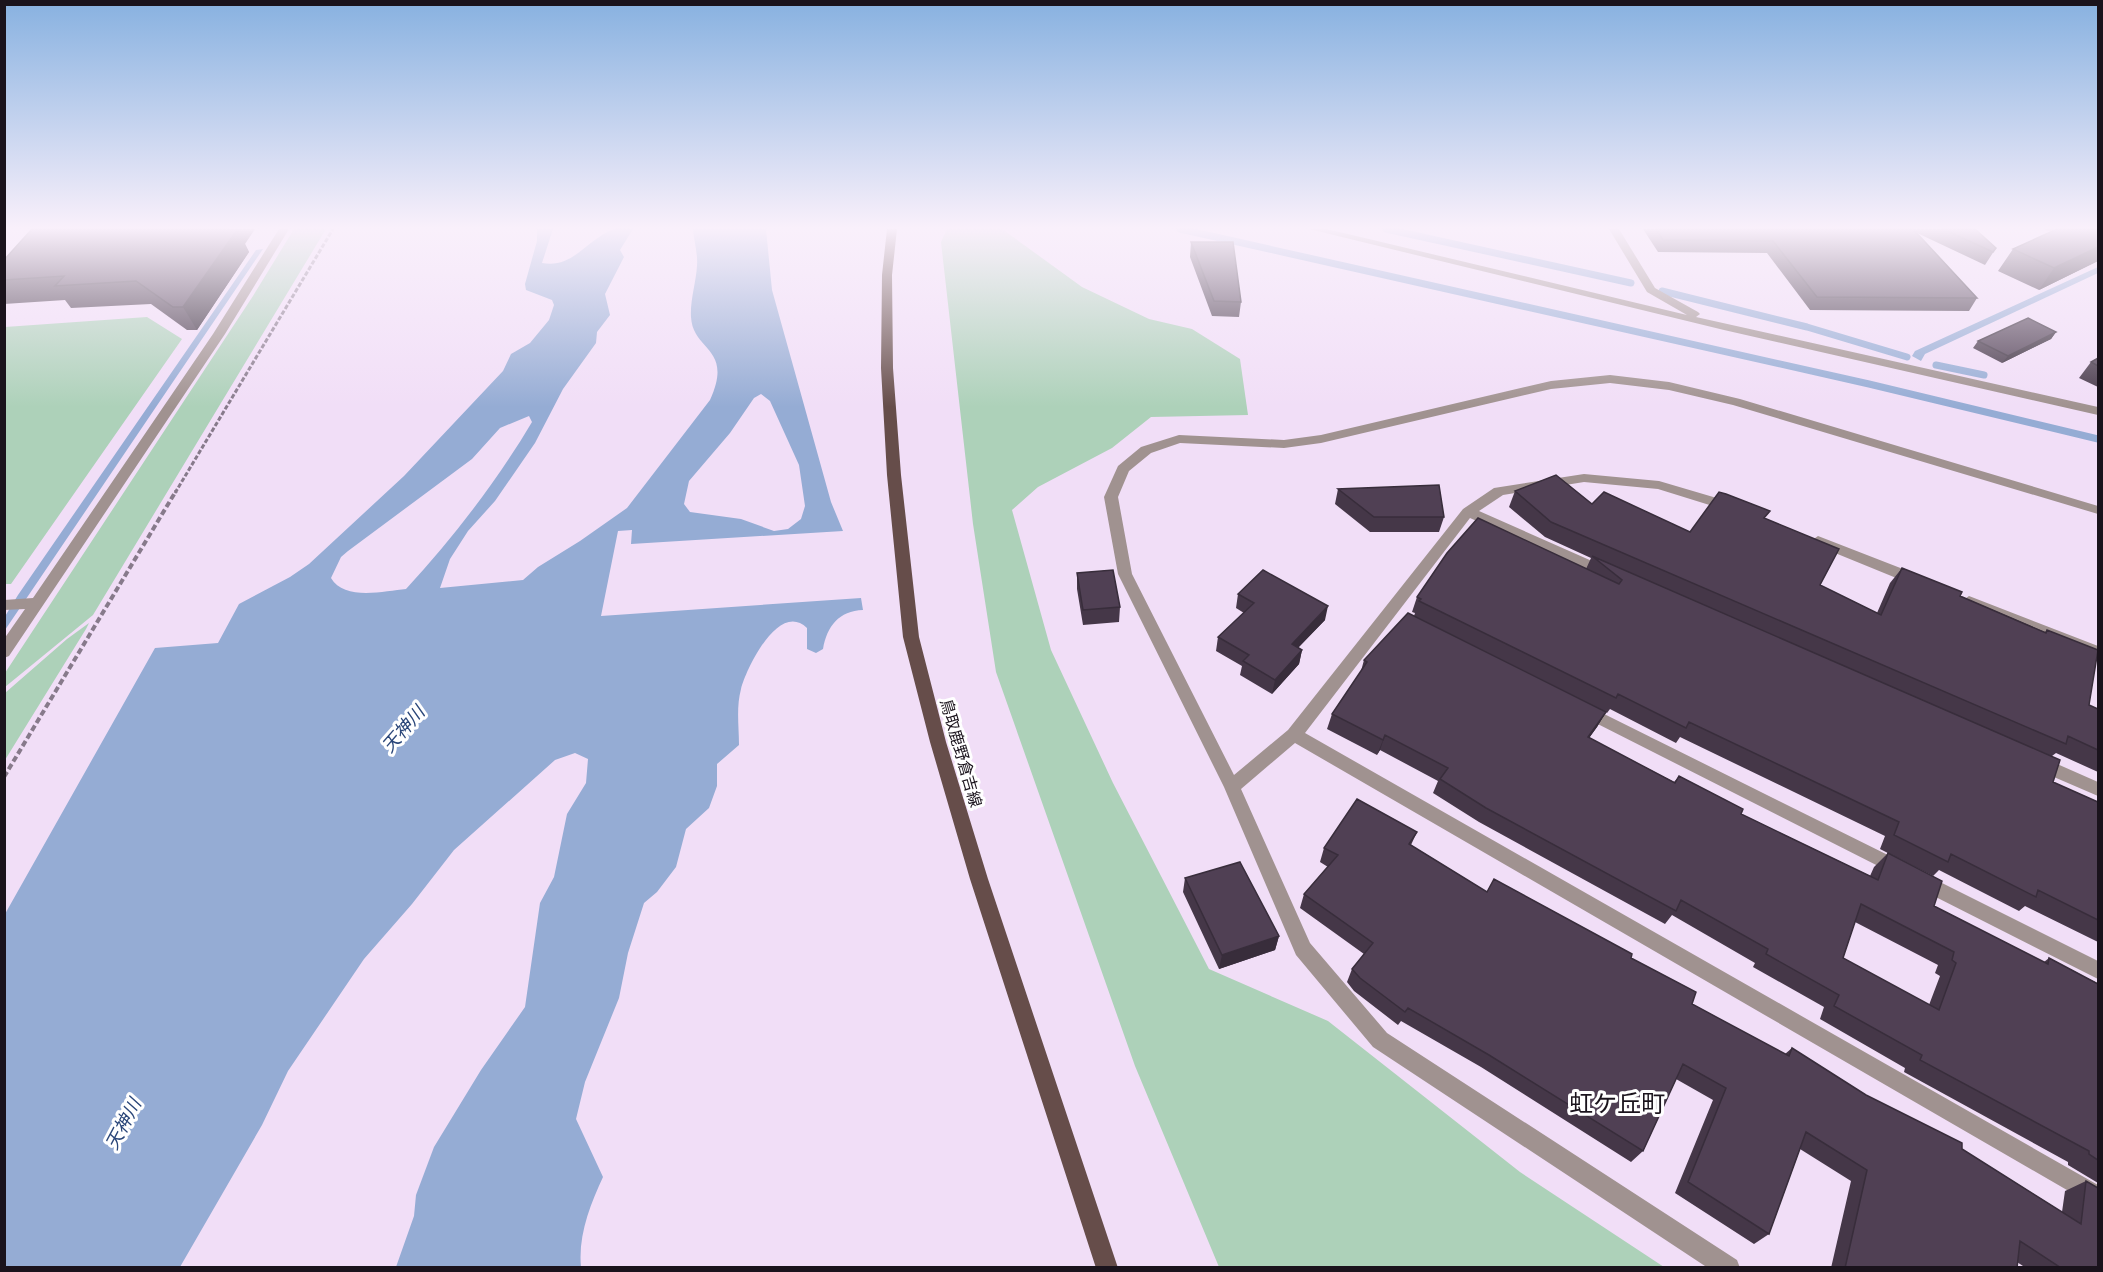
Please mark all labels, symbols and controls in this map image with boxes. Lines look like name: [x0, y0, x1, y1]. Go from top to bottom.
street label: 鳥取鹿野倉吉線: [936, 697, 986, 809]
water label: 天神川: [377, 700, 430, 756]
district label: 虹ケ丘町: [1569, 1090, 1665, 1118]
water label: 天神川: [101, 1093, 146, 1153]

